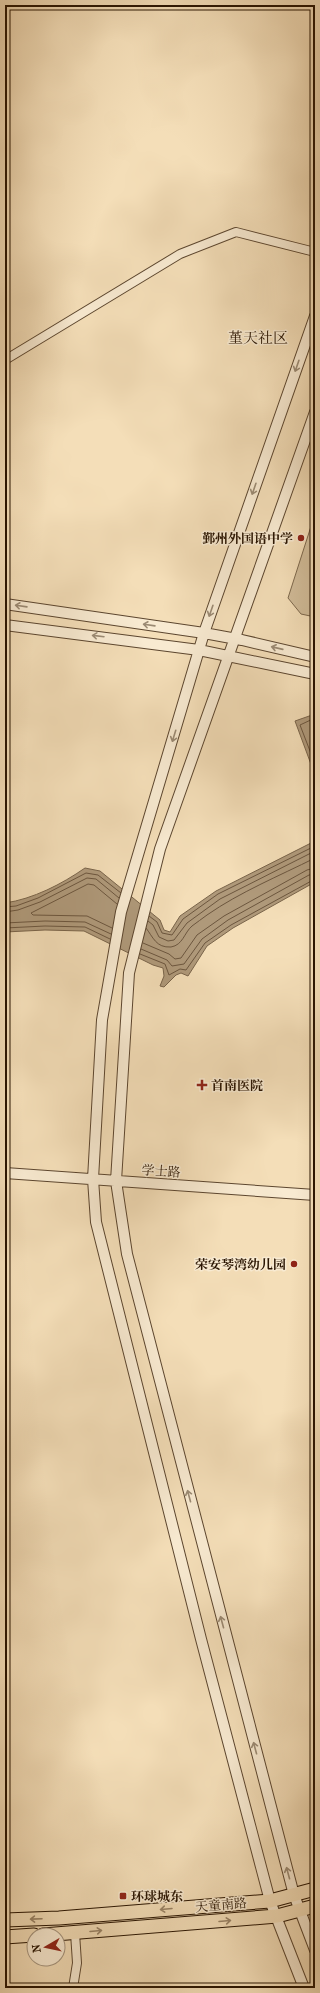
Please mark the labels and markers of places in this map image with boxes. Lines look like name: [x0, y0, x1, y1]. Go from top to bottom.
place label: 鄞州外国语中学: [202, 531, 293, 546]
marker: 鄞州外国语中学: [296, 533, 306, 543]
place label: 首南医院: [211, 1078, 263, 1093]
marker: 首南医院: [196, 1079, 208, 1091]
place label: 荣安琴湾幼儿园: [195, 1257, 286, 1272]
marker: 荣安琴湾幼儿园: [289, 1259, 299, 1269]
place label: 环球城东: [131, 1889, 183, 1904]
marker: 环球城东: [118, 1891, 128, 1901]

